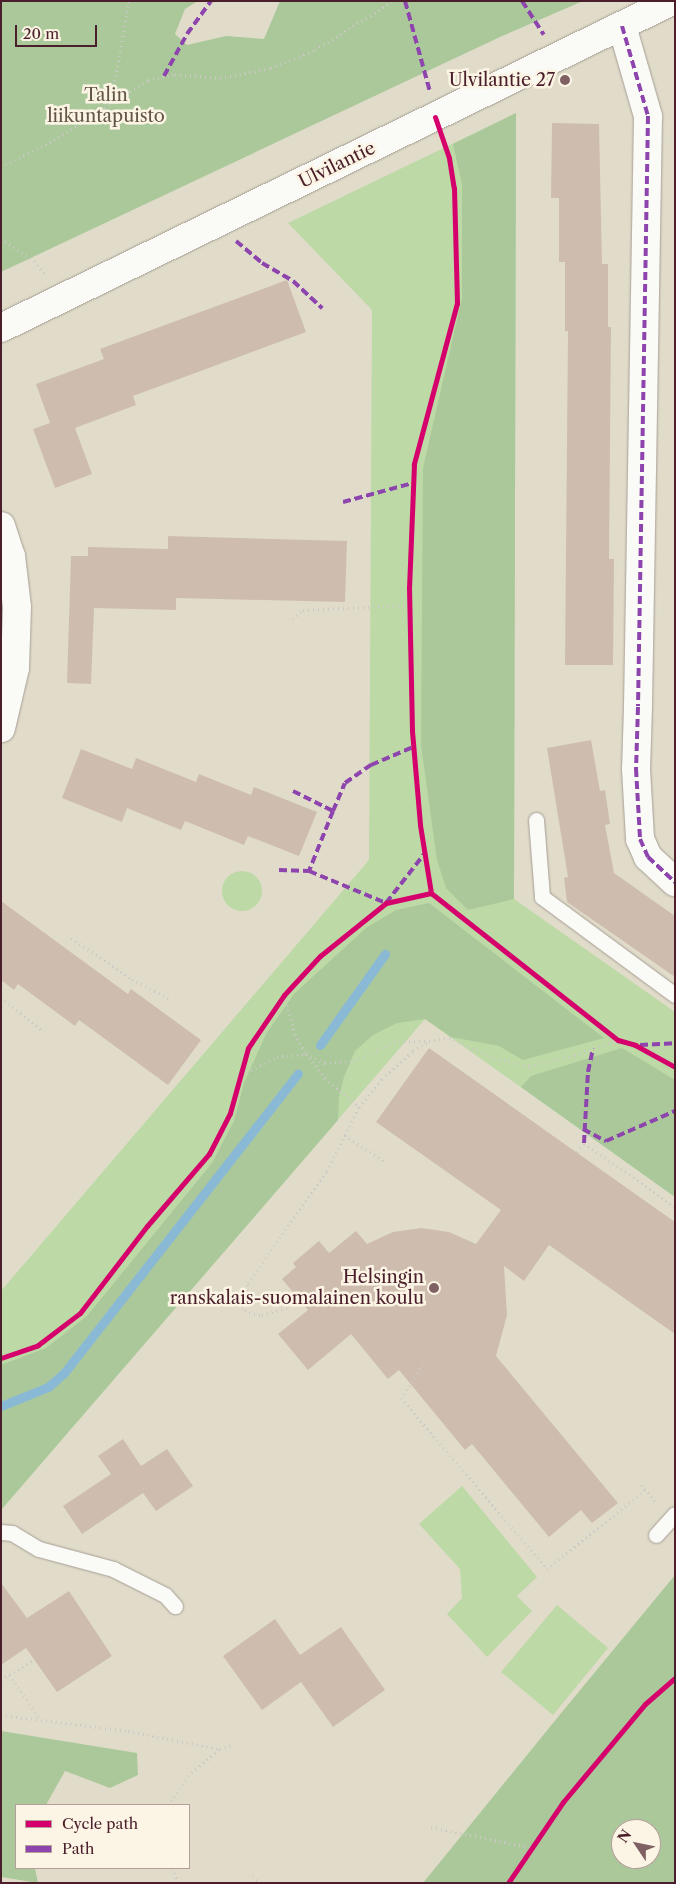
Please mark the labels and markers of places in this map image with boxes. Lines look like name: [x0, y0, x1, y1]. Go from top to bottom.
place label: Ulvilantie 27: [449, 69, 555, 91]
marker: Ulvilantie 27: [559, 74, 571, 86]
place label: Helsingin ranskalais-suomalainen koulu: [170, 1267, 424, 1310]
marker: Helsingin ranskalais-suomalainen koulu: [428, 1282, 440, 1294]

